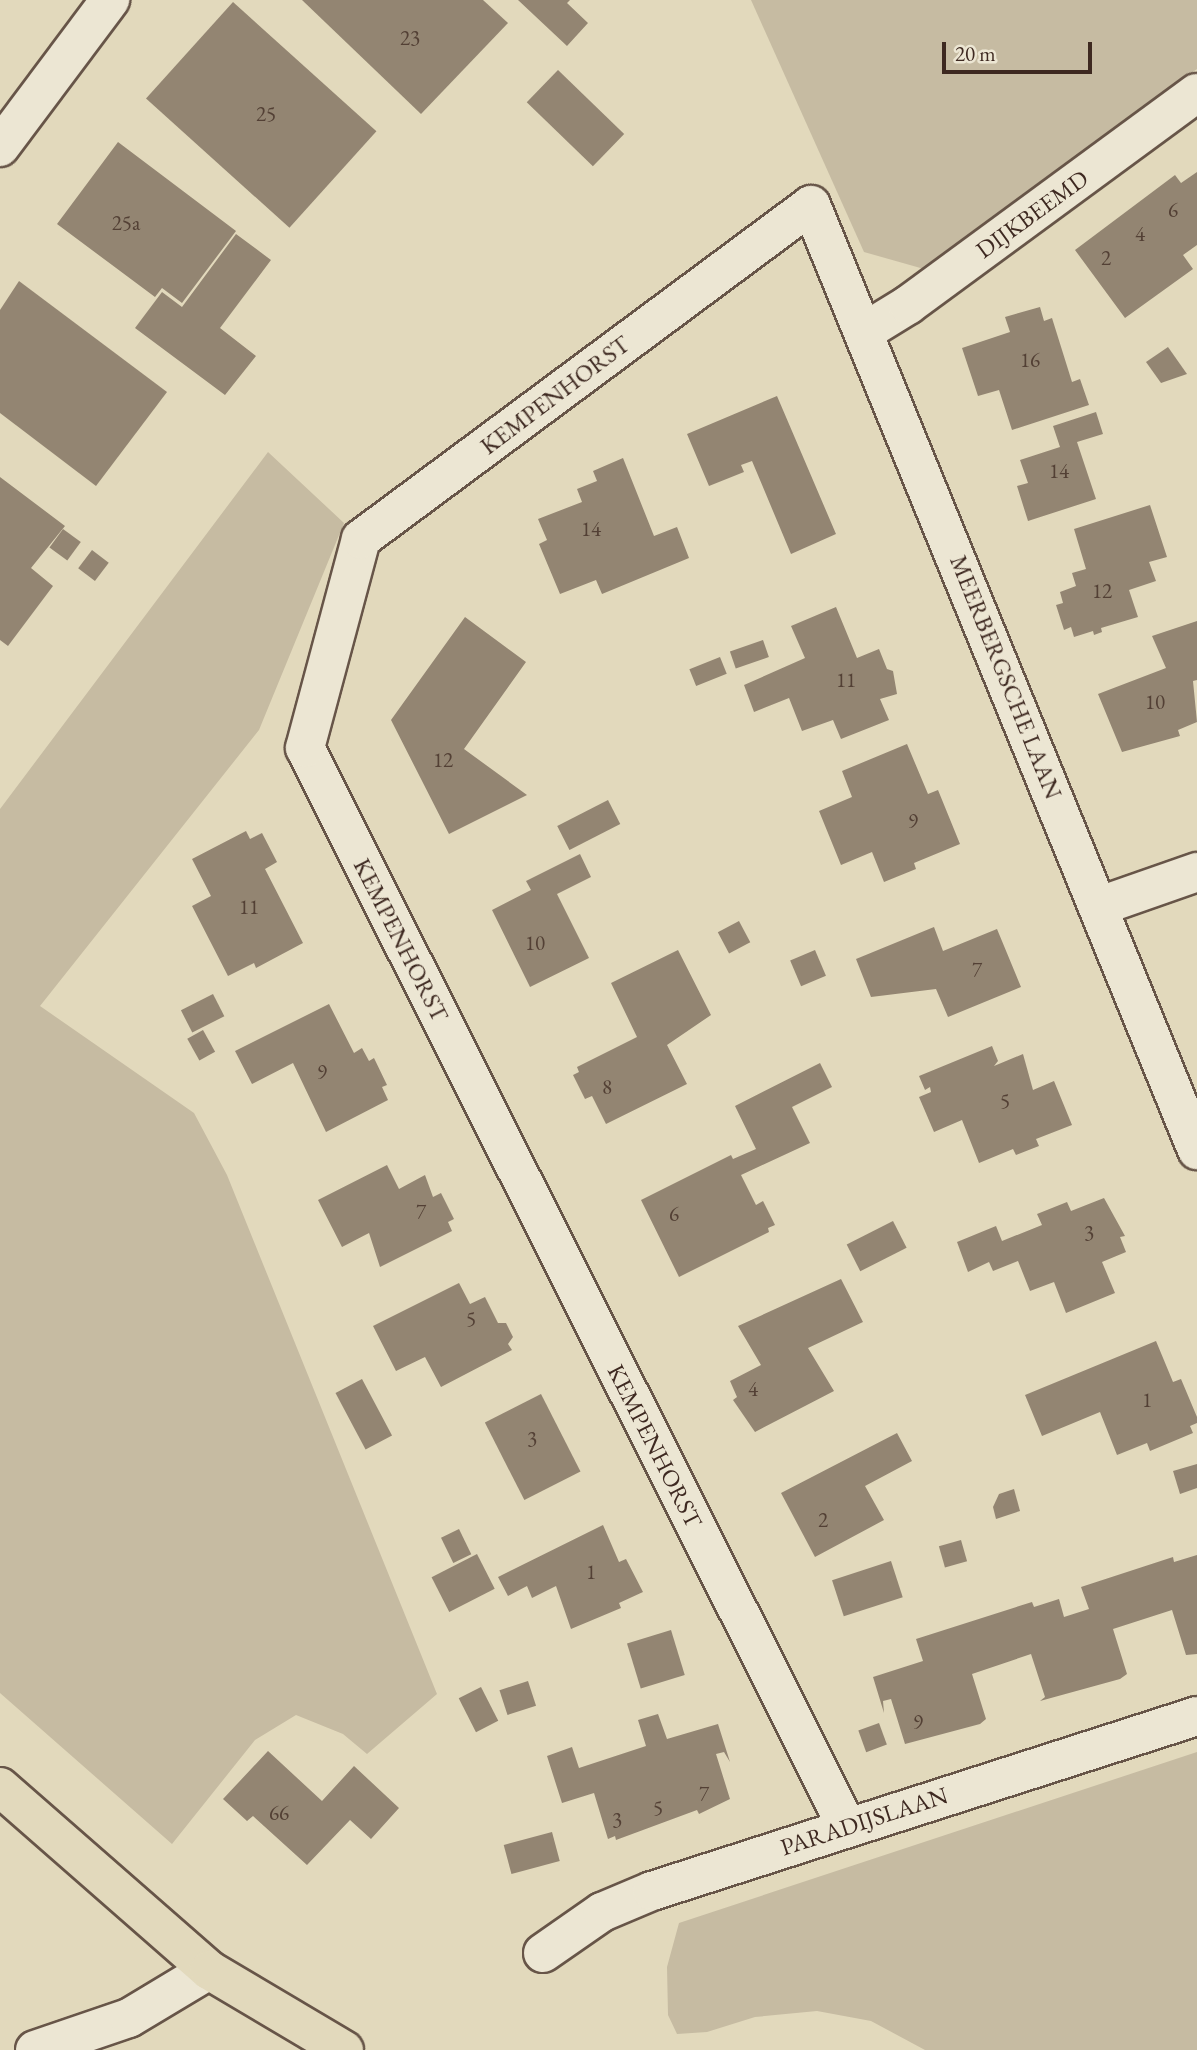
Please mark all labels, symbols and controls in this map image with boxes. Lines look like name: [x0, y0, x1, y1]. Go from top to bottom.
house number: 23: [400, 25, 420, 51]
scale bar: [945, 28, 1096, 72]
text: 20 m: [955, 40, 996, 67]
house number: 25: [256, 101, 276, 127]
street label: DIJKBEEMD: [970, 164, 1094, 264]
house number: 6: [1168, 197, 1178, 223]
house number: 25a: [112, 210, 140, 236]
house number: 4: [1135, 221, 1145, 247]
house number: 2: [1101, 245, 1111, 271]
street label: KEMPENHORST: [475, 330, 635, 460]
house number: 16: [1020, 347, 1040, 373]
house number: 14: [1049, 458, 1069, 484]
house number: 14: [581, 516, 601, 542]
street label: MEERBERGSCHE LAAN: [944, 551, 1068, 803]
house number: 12: [1092, 578, 1112, 604]
house number: 11: [836, 667, 856, 693]
house number: 10: [1145, 689, 1165, 715]
house number: 12: [433, 747, 453, 773]
house number: 9: [908, 808, 918, 834]
street label: KEMPENHORST: [347, 854, 455, 1026]
house number: 11: [239, 894, 259, 920]
house number: 10: [525, 930, 545, 956]
house number: 7: [972, 957, 982, 983]
house number: 9: [317, 1059, 327, 1085]
house number: 8: [602, 1074, 612, 1100]
house number: 5: [1000, 1088, 1010, 1114]
house number: 7: [416, 1199, 426, 1225]
house number: 6: [669, 1201, 679, 1227]
house number: 3: [1084, 1220, 1094, 1246]
house number: 5: [466, 1306, 476, 1332]
street label: KEMPENHORST: [601, 1360, 709, 1532]
house number: 4: [748, 1376, 758, 1402]
house number: 1: [1142, 1387, 1152, 1413]
house number: 3: [527, 1426, 537, 1452]
house number: 2: [818, 1507, 828, 1533]
house number: 1: [586, 1559, 596, 1585]
house number: 9: [913, 1709, 923, 1735]
street label: PARADIJSLAAN: [777, 1780, 951, 1862]
house number: 7: [699, 1781, 709, 1807]
house number: 5: [653, 1795, 663, 1821]
house number: 66: [269, 1800, 289, 1826]
house number: 3: [612, 1807, 622, 1833]

